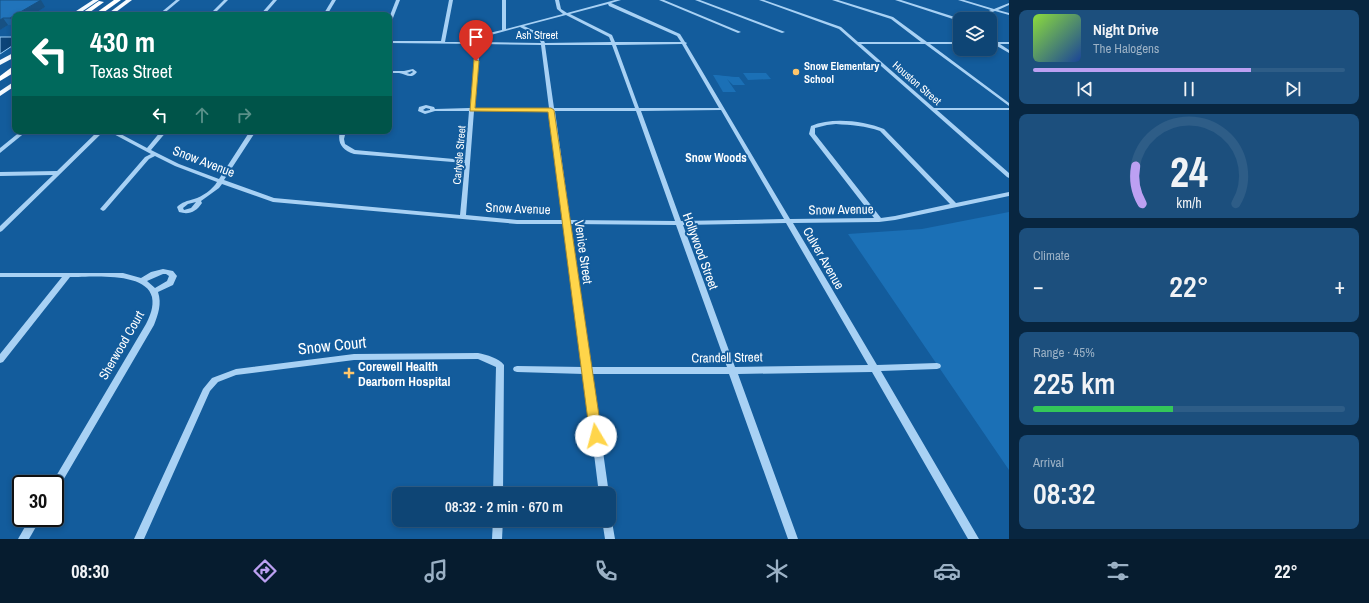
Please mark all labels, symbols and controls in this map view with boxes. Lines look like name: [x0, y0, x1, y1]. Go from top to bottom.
map controls: [953, 12, 997, 56]
button: layers: [953, 12, 997, 56]
text: Night Drive: [1093, 19, 1159, 40]
pin: [459, 20, 493, 61]
text: 430 m: [90, 23, 155, 61]
icon: arrive: [465, 26, 487, 48]
icon: left: [24, 28, 76, 80]
street label: Ash Street: [515, 28, 559, 42]
text: The Halogens: [1093, 40, 1159, 57]
street label: Houston Street: [890, 58, 945, 108]
text: Texas Street: [90, 59, 172, 84]
place label: Snow Elementary School: [804, 59, 879, 86]
marker: Snow Elementary School: [791, 67, 801, 77]
icon: previous: [1074, 78, 1096, 100]
icon: pause: [1178, 78, 1200, 100]
icon: next: [1282, 78, 1304, 100]
icon: left: [149, 104, 171, 126]
icon: ahead: [191, 104, 213, 126]
icon: right: [233, 104, 255, 126]
street label: Carlysle Street: [449, 124, 469, 185]
street label: Snow Avenue: [170, 142, 237, 181]
text: 24: [1170, 144, 1208, 200]
district label: Snow Woods: [685, 150, 747, 166]
text: km/h: [1176, 192, 1202, 211]
street label: Snow Avenue: [485, 199, 551, 218]
street label: Snow Avenue: [808, 200, 874, 219]
street label: Hollywood Street: [679, 210, 722, 292]
street label: Venice Street: [571, 219, 596, 285]
street label: Culver Avenue: [799, 224, 848, 292]
text: Climate: [1033, 247, 1070, 264]
text: 22°: [1169, 266, 1209, 306]
text: −: [1033, 271, 1044, 301]
text: +: [1334, 271, 1345, 301]
street label: Sherwood Court: [95, 308, 148, 383]
street label: Snow Court: [297, 330, 368, 360]
text: Range · 45%: [1033, 344, 1095, 361]
street label: Crandell Street: [691, 348, 763, 367]
place label: Corewell Health Dearborn Hospital: [358, 358, 450, 390]
text: 225 km: [1033, 363, 1115, 403]
marker: Corewell Health Dearborn Hospital: [343, 367, 355, 379]
position arrow: [575, 415, 617, 457]
text: Arrival: [1033, 454, 1064, 471]
text: 08:32: [1033, 473, 1095, 513]
speed limit sign: 30: [12, 475, 64, 527]
text: 08:32 · 2 min · 670 m: [445, 496, 563, 517]
icon: directions: [251, 557, 279, 585]
icon: music: [422, 557, 450, 585]
icon: phone: [592, 557, 620, 585]
icon: climate: [763, 557, 791, 585]
icon: car: [933, 557, 961, 585]
icon: filters: [1104, 557, 1132, 585]
text: 08:30: [71, 559, 109, 584]
text: 22°: [1274, 559, 1298, 584]

